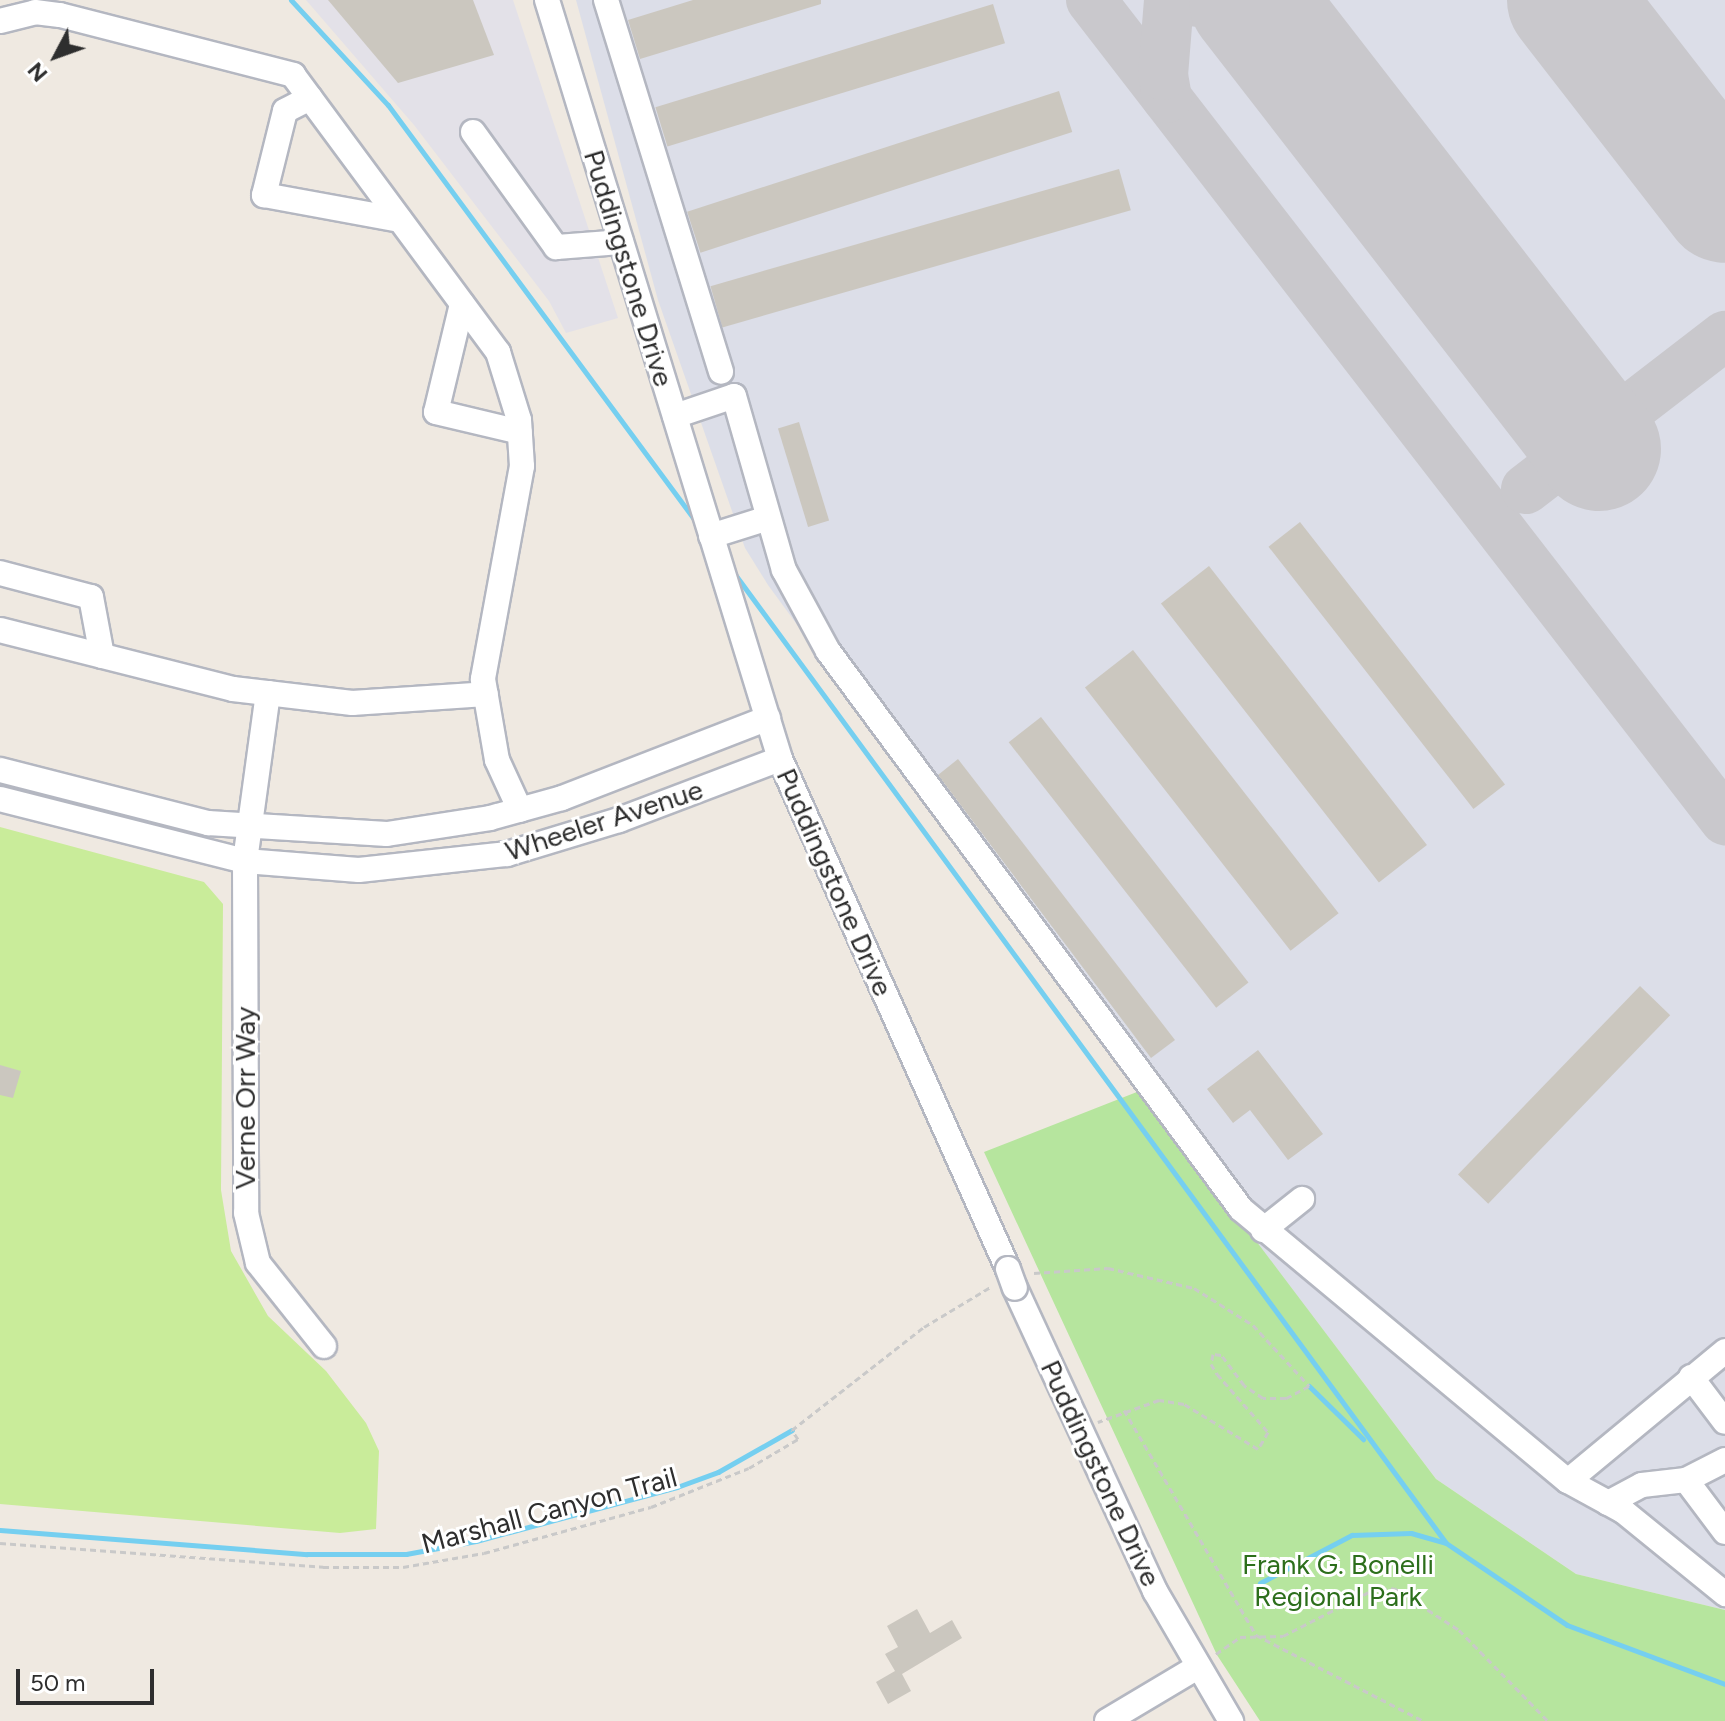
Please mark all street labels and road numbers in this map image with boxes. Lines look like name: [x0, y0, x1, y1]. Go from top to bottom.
street label: Puddingstone Drive: [577, 146, 681, 390]
street label: Puddingstone Drive: [770, 763, 900, 1001]
street label: Wheeler Avenue: [501, 772, 707, 868]
street label: Verne Orr Way: [228, 1007, 262, 1189]
street label: Puddingstone Drive: [1034, 1355, 1168, 1591]
street label: Marshall Canyon Trail: [418, 1460, 680, 1560]

